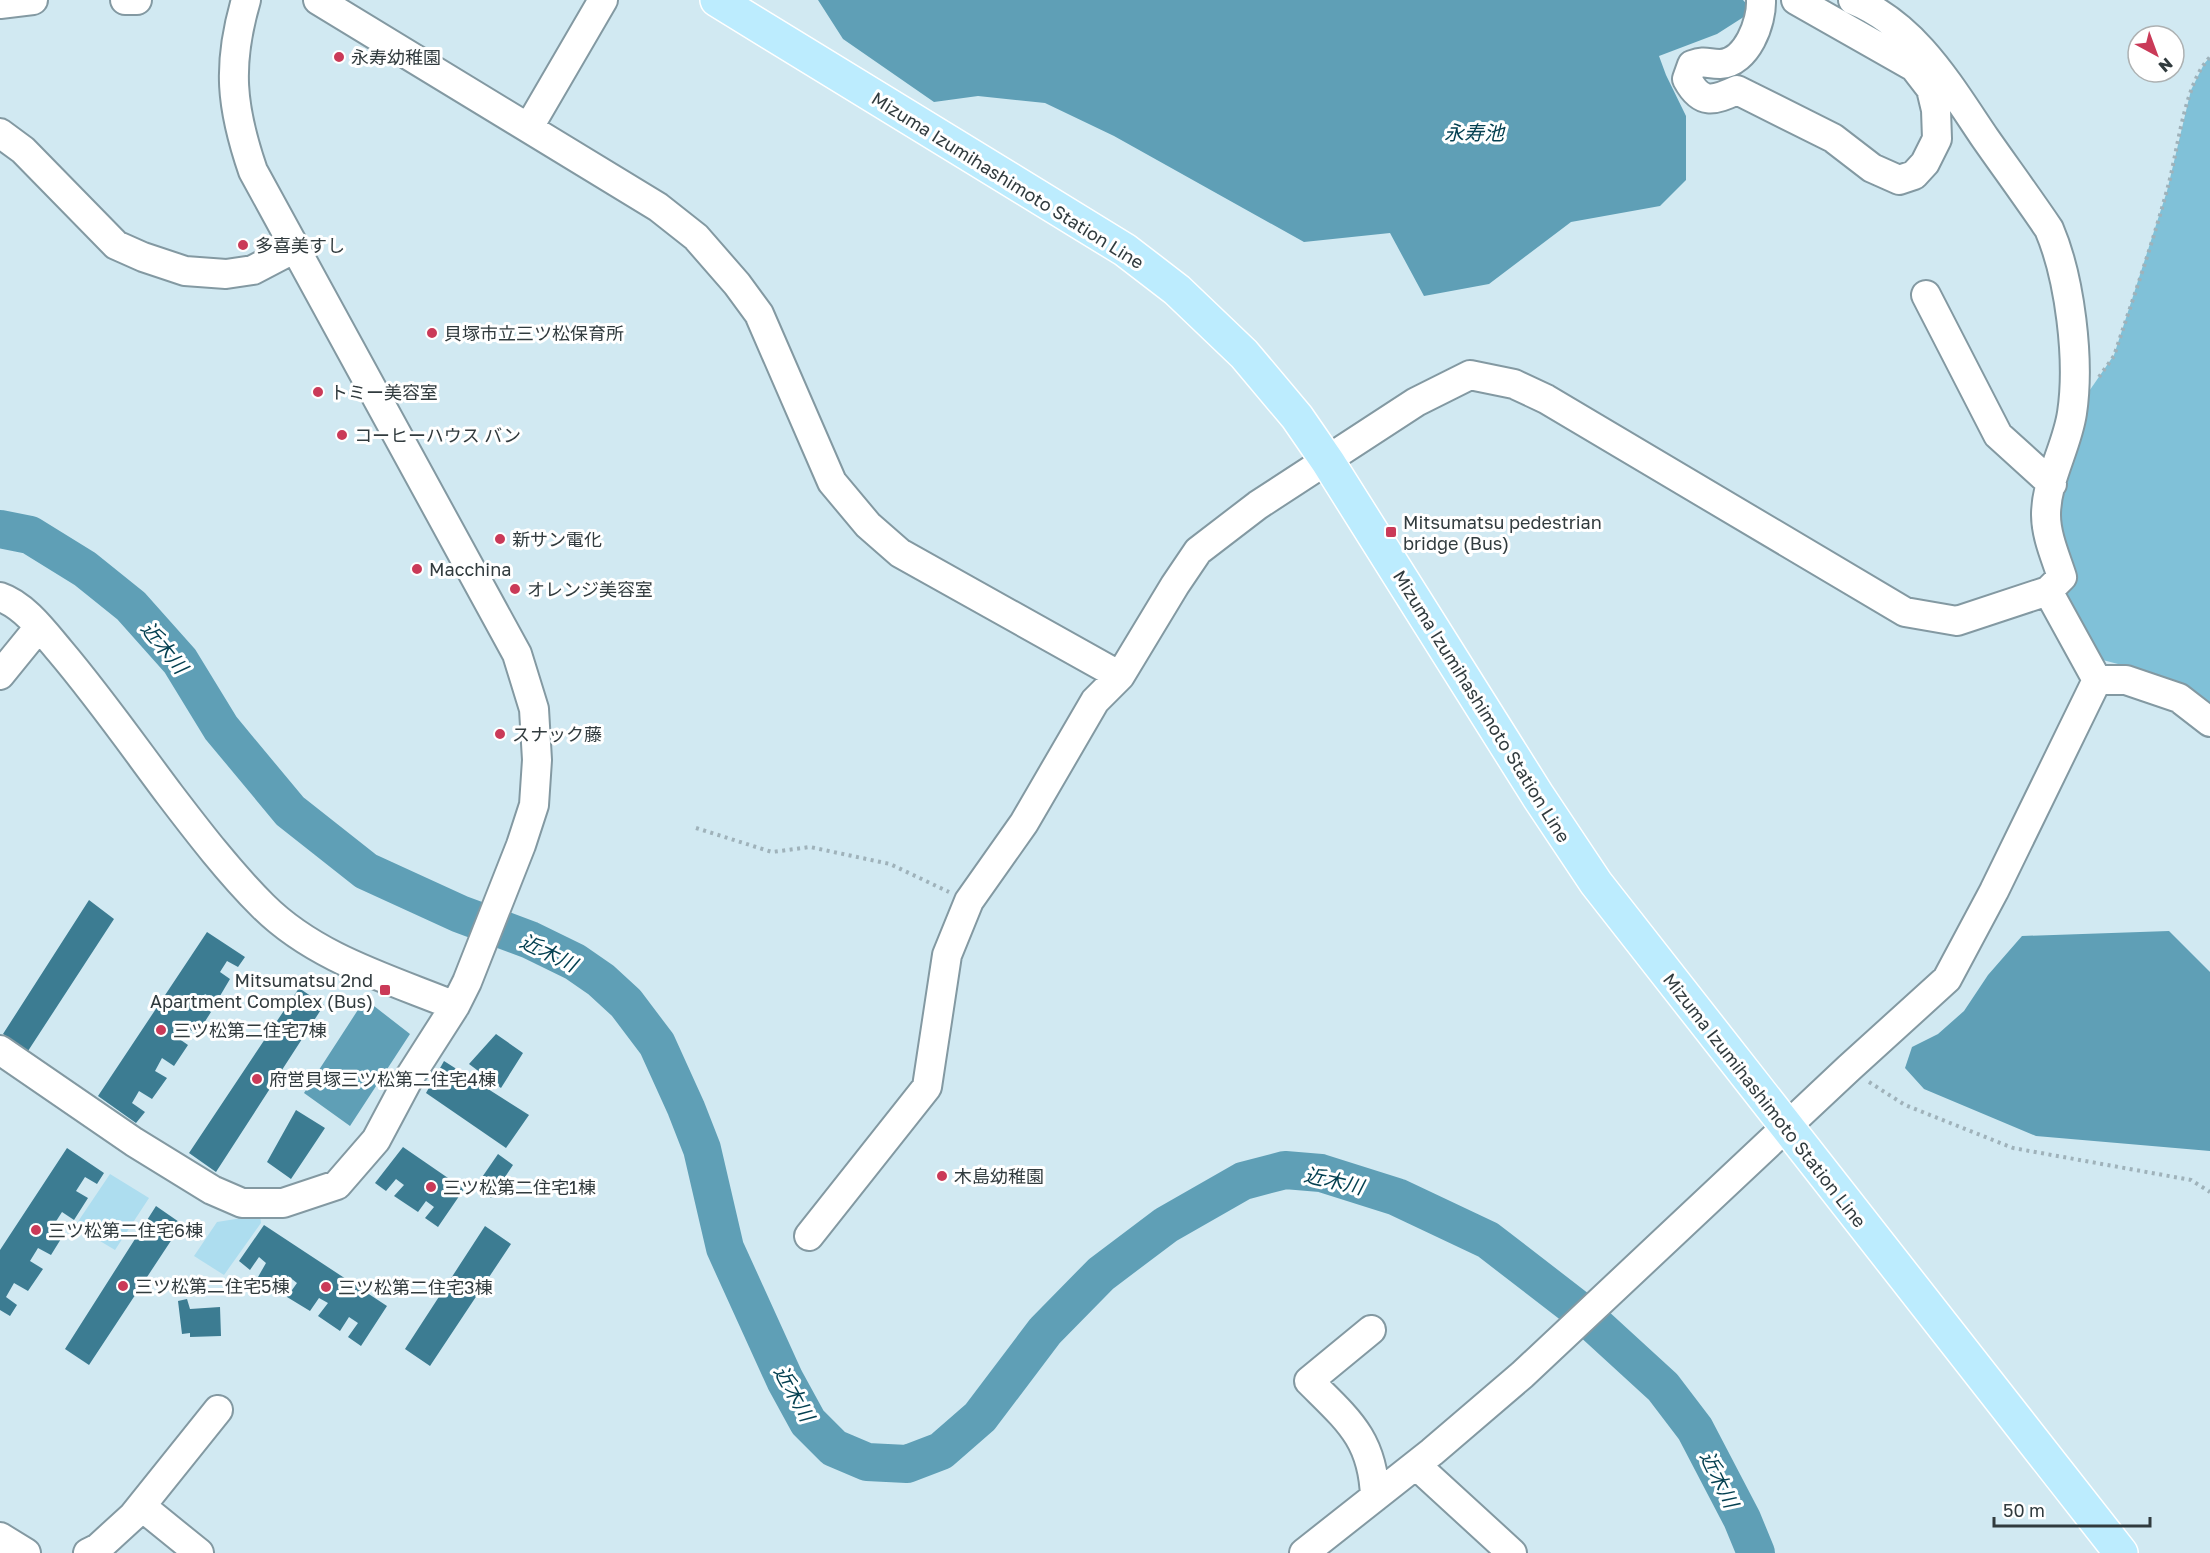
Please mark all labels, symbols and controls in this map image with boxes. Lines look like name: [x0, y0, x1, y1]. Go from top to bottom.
north arrow: [2126, 24, 2186, 84]
place label: 永寿幼稚園: [351, 46, 441, 68]
marker: 永寿幼稚園: [332, 50, 346, 64]
text: N: [2155, 54, 2177, 77]
street label: Mizuma Izumihashimoto Station Line: [868, 87, 1148, 273]
water label: 永寿池: [1444, 120, 1506, 144]
place label: 多喜美すし: [255, 234, 345, 256]
marker: 多喜美すし: [236, 238, 250, 252]
place label: 貝塚市立三ツ松保育所: [444, 322, 624, 344]
marker: 貝塚市立三ツ松保育所: [425, 326, 439, 340]
place label: トミー美容室: [330, 381, 438, 403]
marker: トミー美容室: [311, 385, 325, 399]
place label: コーヒーハウス バン: [354, 424, 521, 446]
marker: コーヒーハウス バン: [335, 428, 349, 442]
place label: Mitsumatsu pedestrian bridge (Bus): [1403, 511, 1602, 554]
marker: Mitsumatsu pedestrian bridge (Bus): [1384, 525, 1398, 539]
place label: 新サン電化: [512, 528, 602, 550]
marker: 新サン電化: [493, 532, 507, 546]
place label: Macchina: [429, 558, 511, 580]
marker: Macchina: [410, 562, 424, 576]
street label: Mizuma Izumihashimoto Station Line: [1389, 566, 1575, 846]
place label: オレンジ美容室: [527, 578, 653, 600]
marker: オレンジ美容室: [508, 582, 522, 596]
water label: 近木川: [137, 616, 194, 679]
place label: スナック藤: [512, 723, 602, 745]
marker: スナック藤: [493, 727, 507, 741]
water label: 近木川: [517, 928, 583, 977]
street label: Mizuma Izumihashimoto Station Line: [1659, 968, 1871, 1232]
place label: Mitsumatsu 2nd Apartment Complex (Bus): [150, 969, 373, 1012]
marker: Mitsumatsu 2nd Apartment Complex (Bus): [378, 983, 392, 997]
place label: 三ツ松第二住宅7棟: [173, 1019, 327, 1041]
marker: 三ツ松第二住宅7棟: [154, 1023, 168, 1037]
place label: 府営貝塚三ツ松第二住宅4棟: [269, 1068, 496, 1090]
marker: 府営貝塚三ツ松第二住宅4棟: [250, 1072, 264, 1086]
water label: 近木川: [1302, 1162, 1368, 1199]
place label: 木島幼稚園: [954, 1165, 1044, 1187]
marker: 木島幼稚園: [935, 1169, 949, 1183]
place label: 三ツ松第二住宅1棟: [443, 1176, 596, 1198]
marker: 三ツ松第二住宅1棟: [424, 1180, 438, 1194]
place label: 三ツ松第二住宅6棟: [48, 1219, 203, 1241]
marker: 三ツ松第二住宅6棟: [29, 1223, 43, 1237]
place label: 三ツ松第二住宅5棟: [135, 1275, 289, 1297]
place label: 三ツ松第二住宅3棟: [338, 1276, 493, 1298]
marker: 三ツ松第二住宅5棟: [116, 1279, 130, 1293]
marker: 三ツ松第二住宅3棟: [319, 1280, 333, 1294]
water label: 近木川: [770, 1361, 821, 1427]
water label: 近木川: [1696, 1447, 1745, 1513]
scale bar: [1994, 1490, 2150, 1528]
text: 50 m: [2003, 1499, 2045, 1521]

